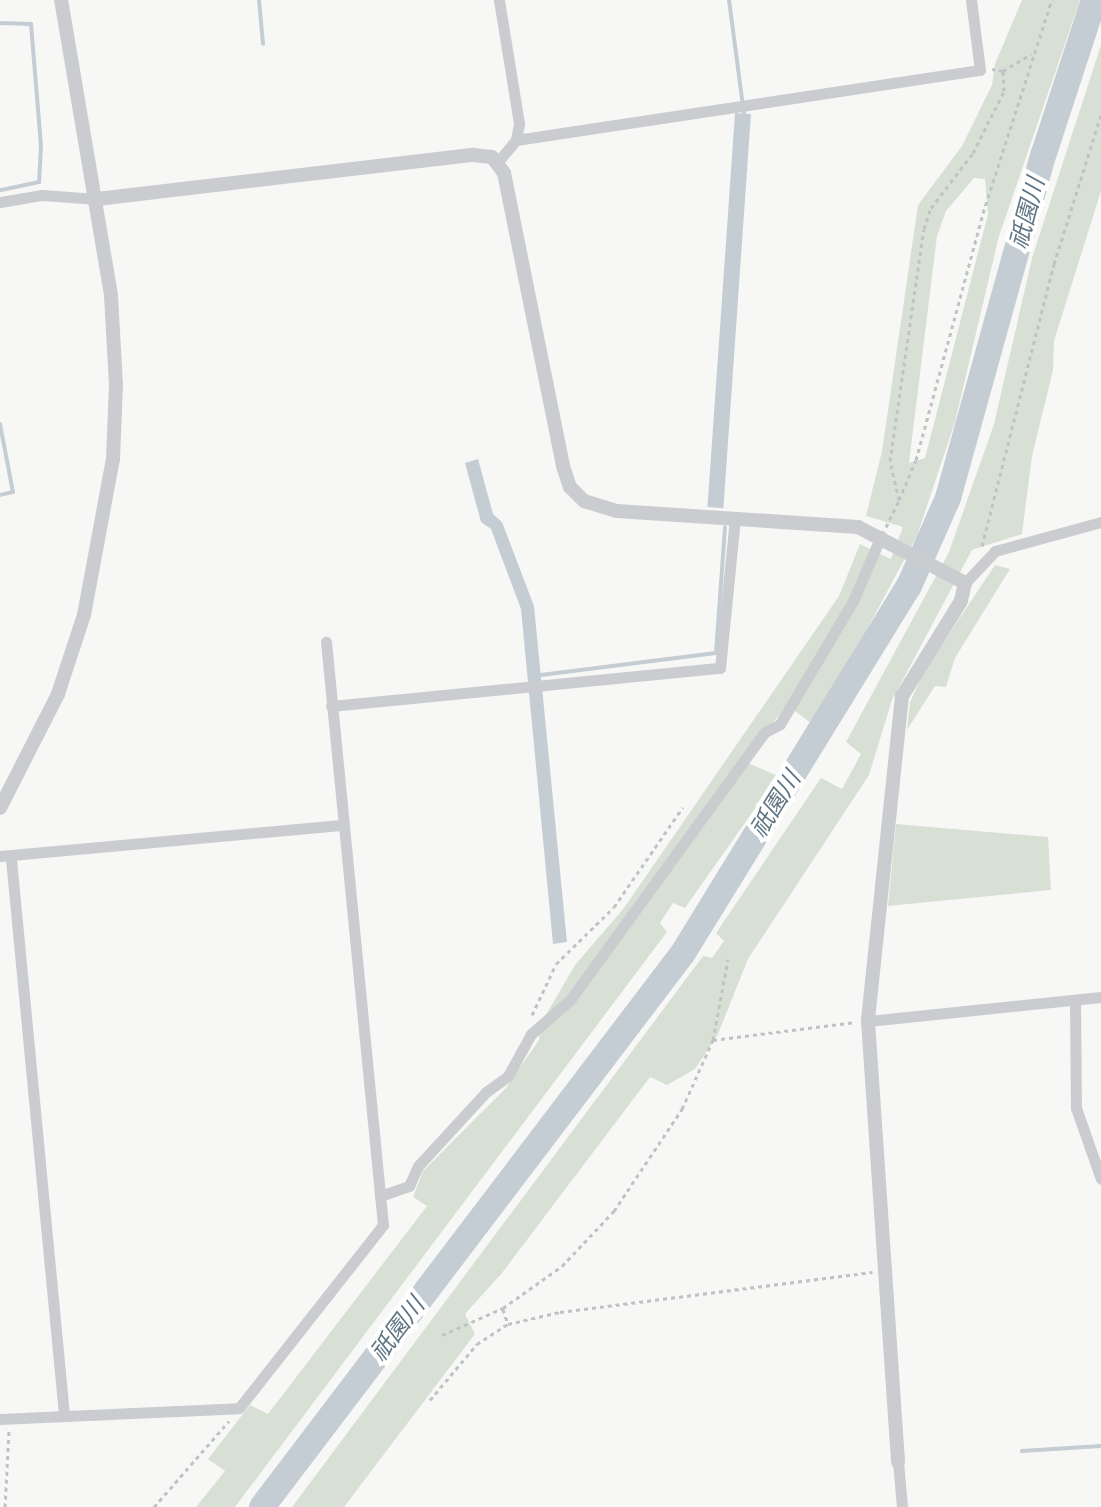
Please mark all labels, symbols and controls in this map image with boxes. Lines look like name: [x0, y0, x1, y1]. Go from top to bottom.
water label: 祇園川: [1004, 174, 1050, 252]
water label: 祇園川: [744, 766, 806, 842]
water label: 祇園川: [364, 1292, 430, 1366]

